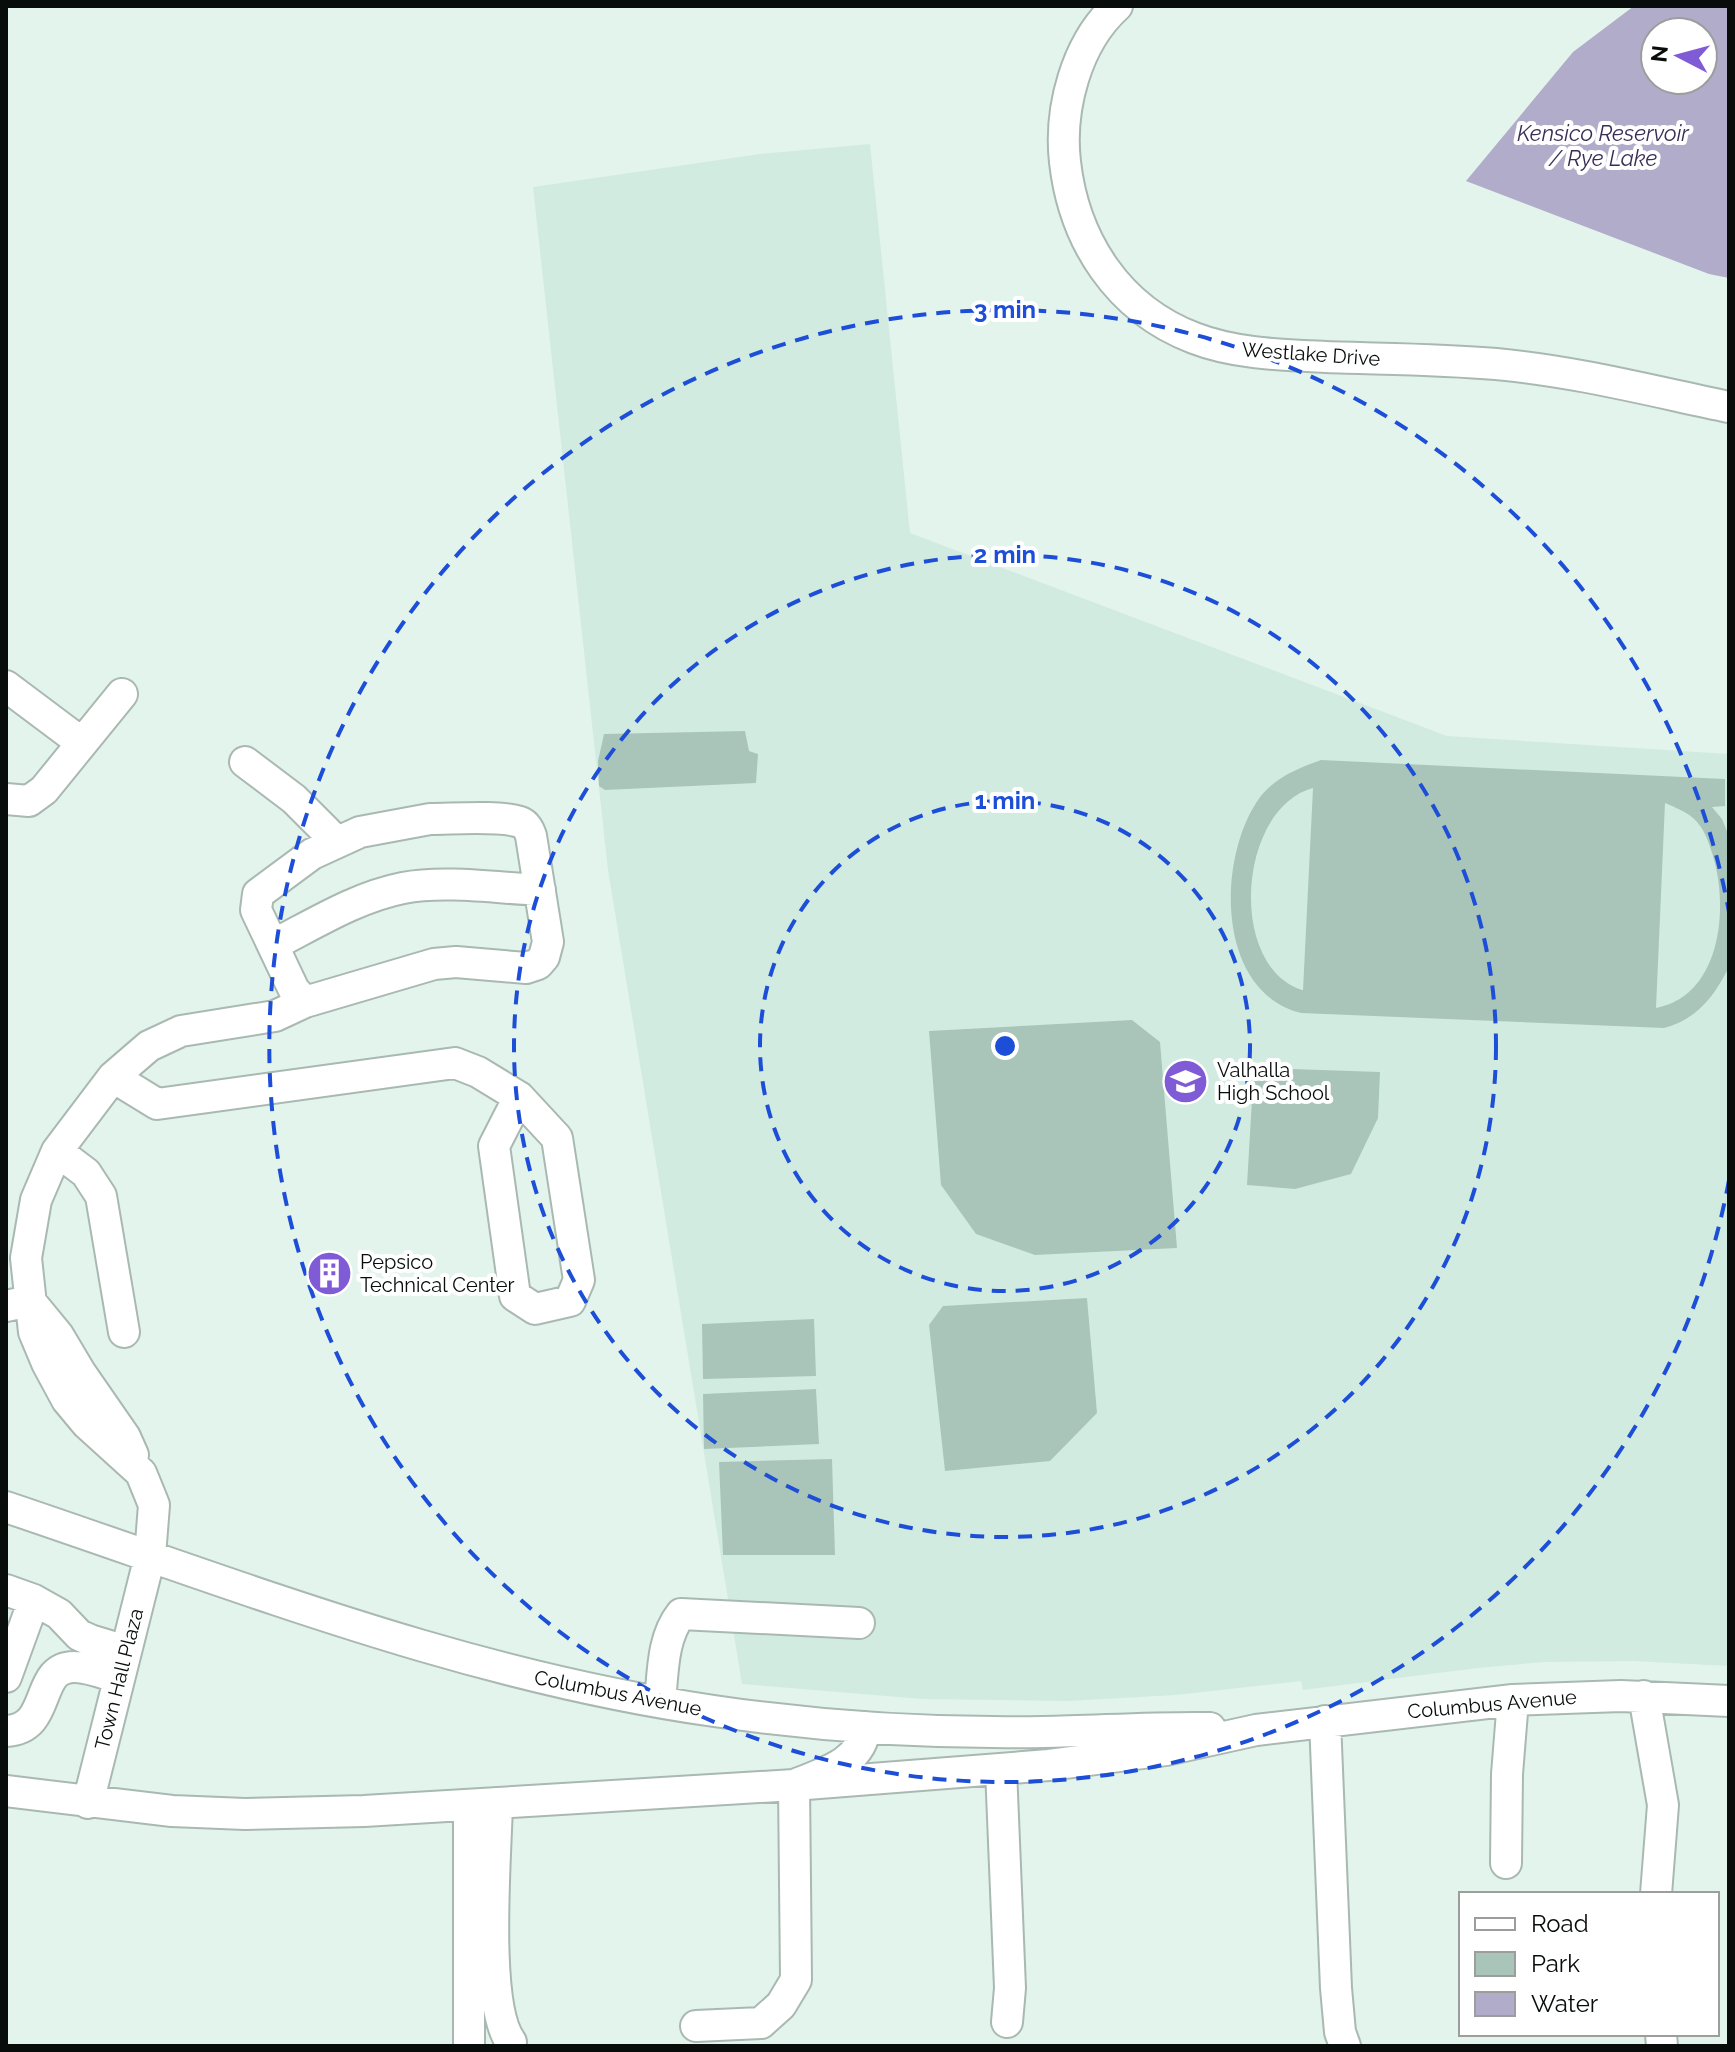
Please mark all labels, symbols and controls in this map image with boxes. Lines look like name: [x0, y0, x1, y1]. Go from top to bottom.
north arrow: [1639, 16, 1719, 96]
text: N: [1645, 44, 1673, 64]
water label: Kensico Reservoir / Rye Lake: [1517, 120, 1690, 171]
text: 3 min: [974, 295, 1036, 324]
street label: Westlake Drive: [1241, 337, 1381, 371]
text: 2 min: [974, 540, 1036, 569]
text: 1 min: [975, 786, 1035, 815]
centre of rings: [991, 1032, 1019, 1060]
school or university icon: Valhalla High School: [1162, 1057, 1210, 1105]
place label: Valhalla High School: [1217, 1058, 1330, 1105]
building icon: Pepsico Technical Center: [305, 1249, 353, 1297]
place label: Pepsico Technical Center: [360, 1250, 514, 1297]
street label: Town Hall Plaza: [90, 1606, 148, 1752]
street label: Columbus Avenue: [532, 1665, 704, 1721]
street label: Columbus Avenue: [1406, 1685, 1578, 1723]
legend: [1459, 1892, 1719, 2036]
text: Road: [1531, 1909, 1589, 1938]
text: Park: [1531, 1949, 1580, 1978]
text: Water: [1531, 1989, 1599, 2018]

